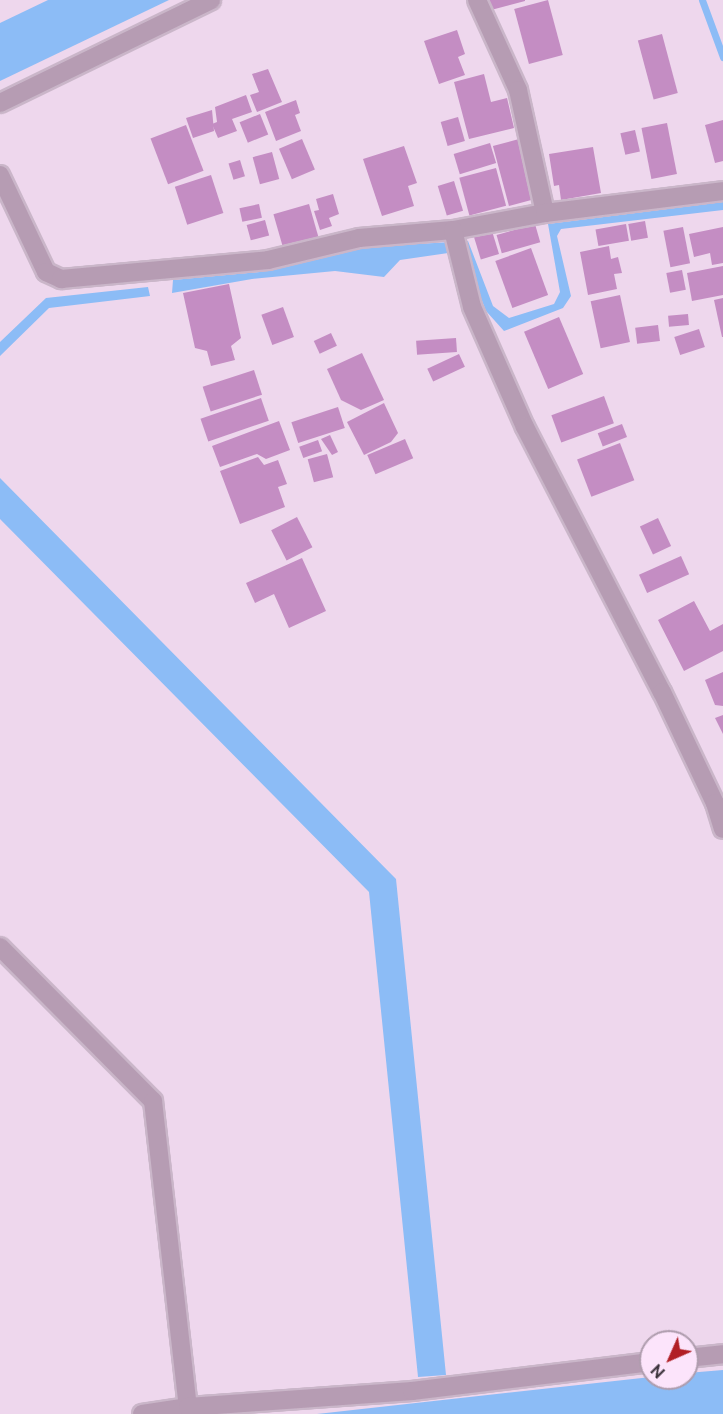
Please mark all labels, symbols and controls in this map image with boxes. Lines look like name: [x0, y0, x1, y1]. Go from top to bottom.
north arrow: [639, 1330, 699, 1390]
text: N: [647, 1361, 668, 1382]

